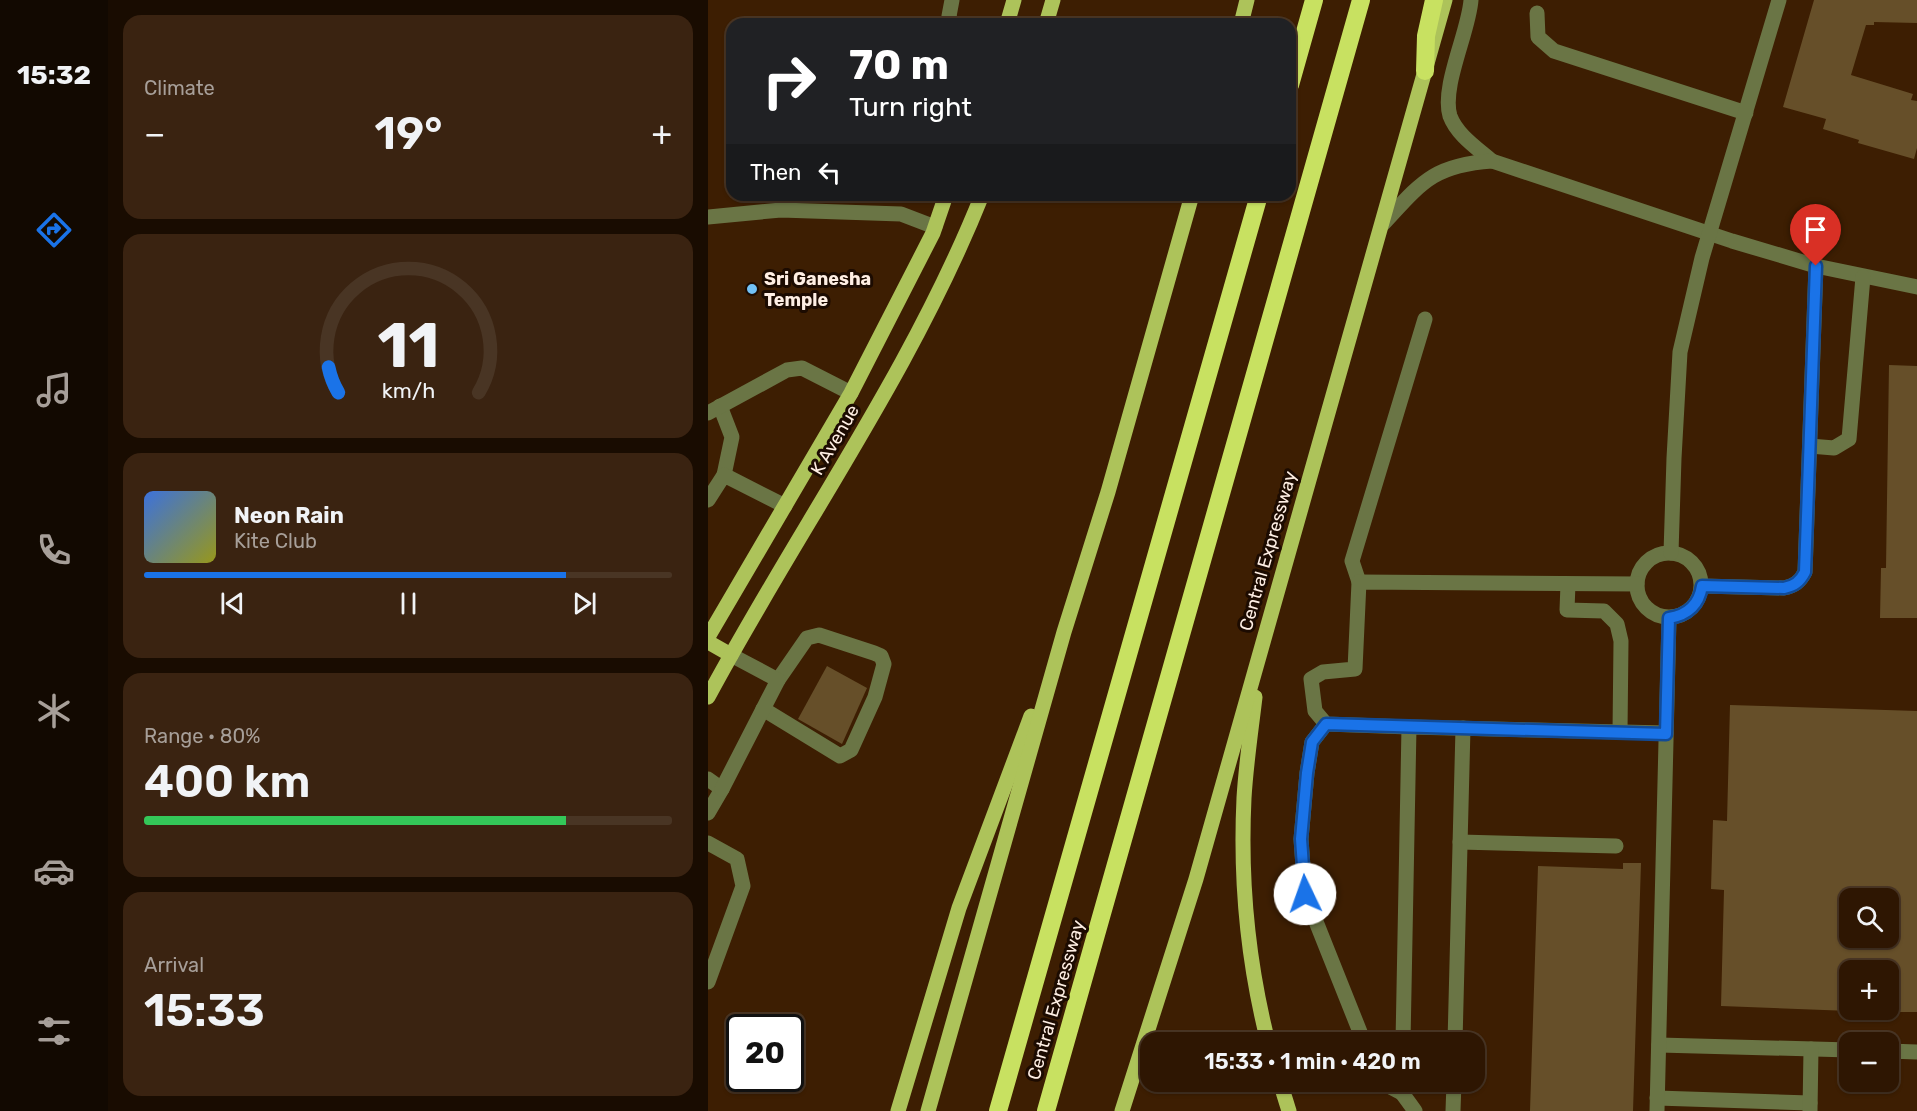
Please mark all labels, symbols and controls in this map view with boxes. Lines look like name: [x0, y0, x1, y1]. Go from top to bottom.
text: 70 m: [849, 40, 949, 90]
icon: right: [750, 42, 828, 120]
text: 15:32: [17, 59, 91, 91]
text: Climate: [144, 76, 215, 100]
text: Turn right: [849, 91, 972, 123]
text: 19°: [374, 107, 442, 160]
text: −: [144, 114, 165, 153]
text: +: [651, 114, 672, 153]
icon: left: [813, 156, 846, 189]
text: Then: [750, 159, 801, 186]
pin: [1790, 204, 1841, 266]
icon: directions: [33, 209, 75, 251]
icon: arrive: [1799, 213, 1832, 246]
place label: Sri Ganesha Temple: [764, 268, 871, 311]
marker: Sri Ganesha Temple: [745, 282, 759, 296]
text: 11: [377, 309, 439, 383]
icon: music: [33, 369, 75, 411]
text: km/h: [381, 379, 435, 404]
street label: K Avenue: [806, 401, 864, 479]
street label: Central Expressway: [1235, 468, 1301, 633]
text: Neon Rain: [234, 502, 344, 529]
icon: phone: [33, 529, 75, 571]
text: Kite Club: [234, 529, 317, 553]
icon: previous: [216, 587, 249, 620]
icon: pause: [392, 587, 425, 620]
icon: next: [568, 587, 601, 620]
icon: climate: [33, 690, 75, 732]
text: Range · 80%: [144, 724, 260, 748]
text: 400 km: [144, 755, 311, 808]
icon: car: [33, 850, 75, 892]
position arrow: [1273, 862, 1337, 926]
map controls: [1839, 888, 1899, 1092]
button: search: [1839, 888, 1899, 948]
street label: Central Expressway: [1023, 917, 1089, 1082]
text: Arrival: [144, 953, 204, 977]
button: +: [1839, 960, 1899, 1020]
text: 15:33: [144, 984, 265, 1037]
icon: filters: [33, 1010, 75, 1052]
speed limit sign: 20: [726, 1014, 804, 1092]
button: −: [1839, 1032, 1899, 1092]
text: 15:33 · 1 min · 420 m: [1204, 1048, 1421, 1075]

